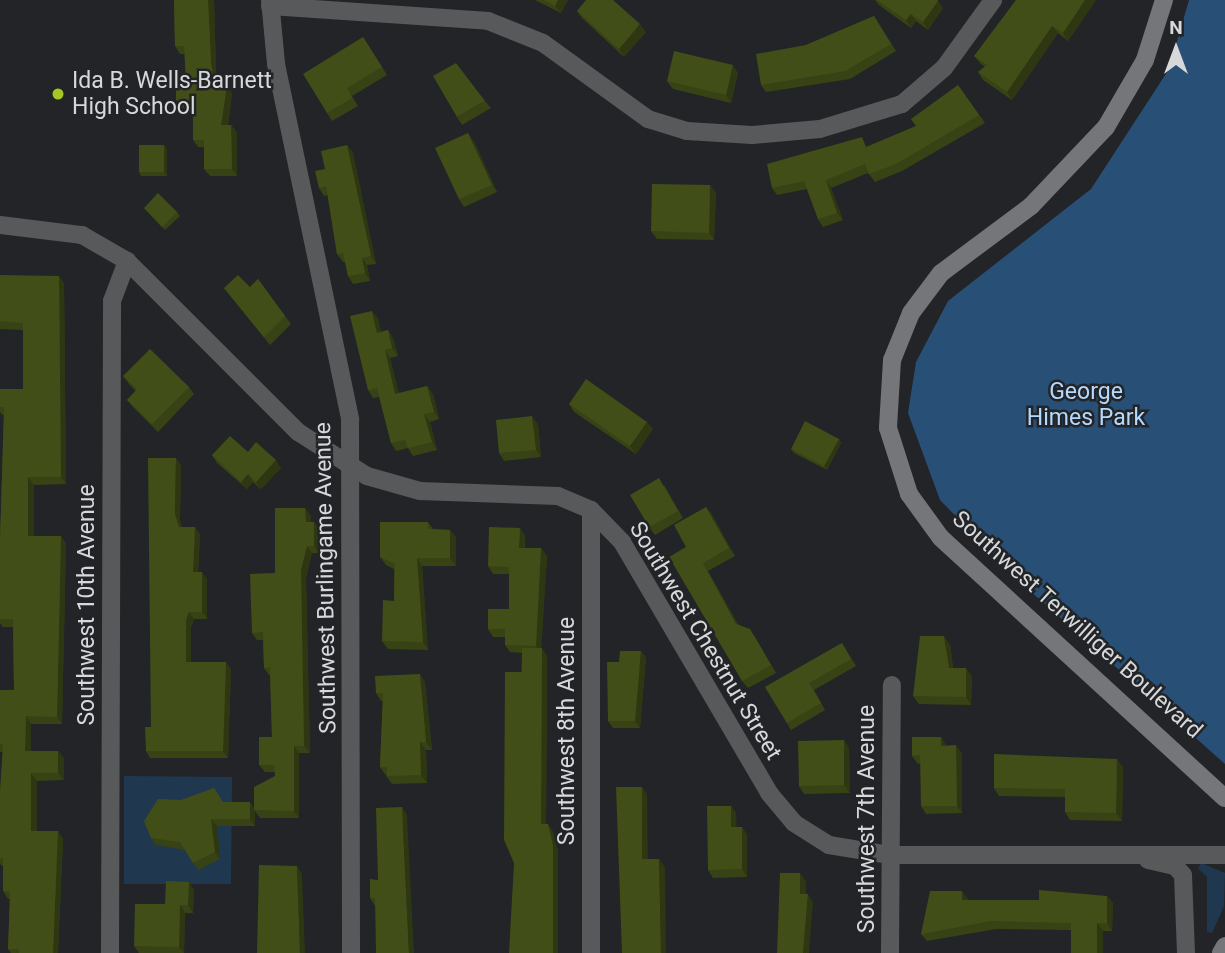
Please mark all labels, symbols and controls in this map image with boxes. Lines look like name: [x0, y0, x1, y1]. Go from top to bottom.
north arrow: [1141, 14, 1211, 84]
text: N: [1169, 16, 1183, 39]
place label: Ida B. Wells-Barnett High School: [72, 67, 272, 121]
marker: Ida B. Wells-Barnett High School: [50, 86, 66, 102]
park label: George Himes Park: [1027, 378, 1145, 432]
street label: Southwest Burlingame Avenue: [309, 422, 343, 734]
street label: Southwest 10th Avenue: [73, 484, 101, 726]
street label: Southwest Terwilliger Boulevard: [946, 505, 1208, 745]
street label: Southwest Chestnut Street: [623, 517, 787, 765]
street label: Southwest 8th Avenue: [553, 617, 581, 845]
street label: Southwest 7th Avenue: [853, 705, 881, 933]

